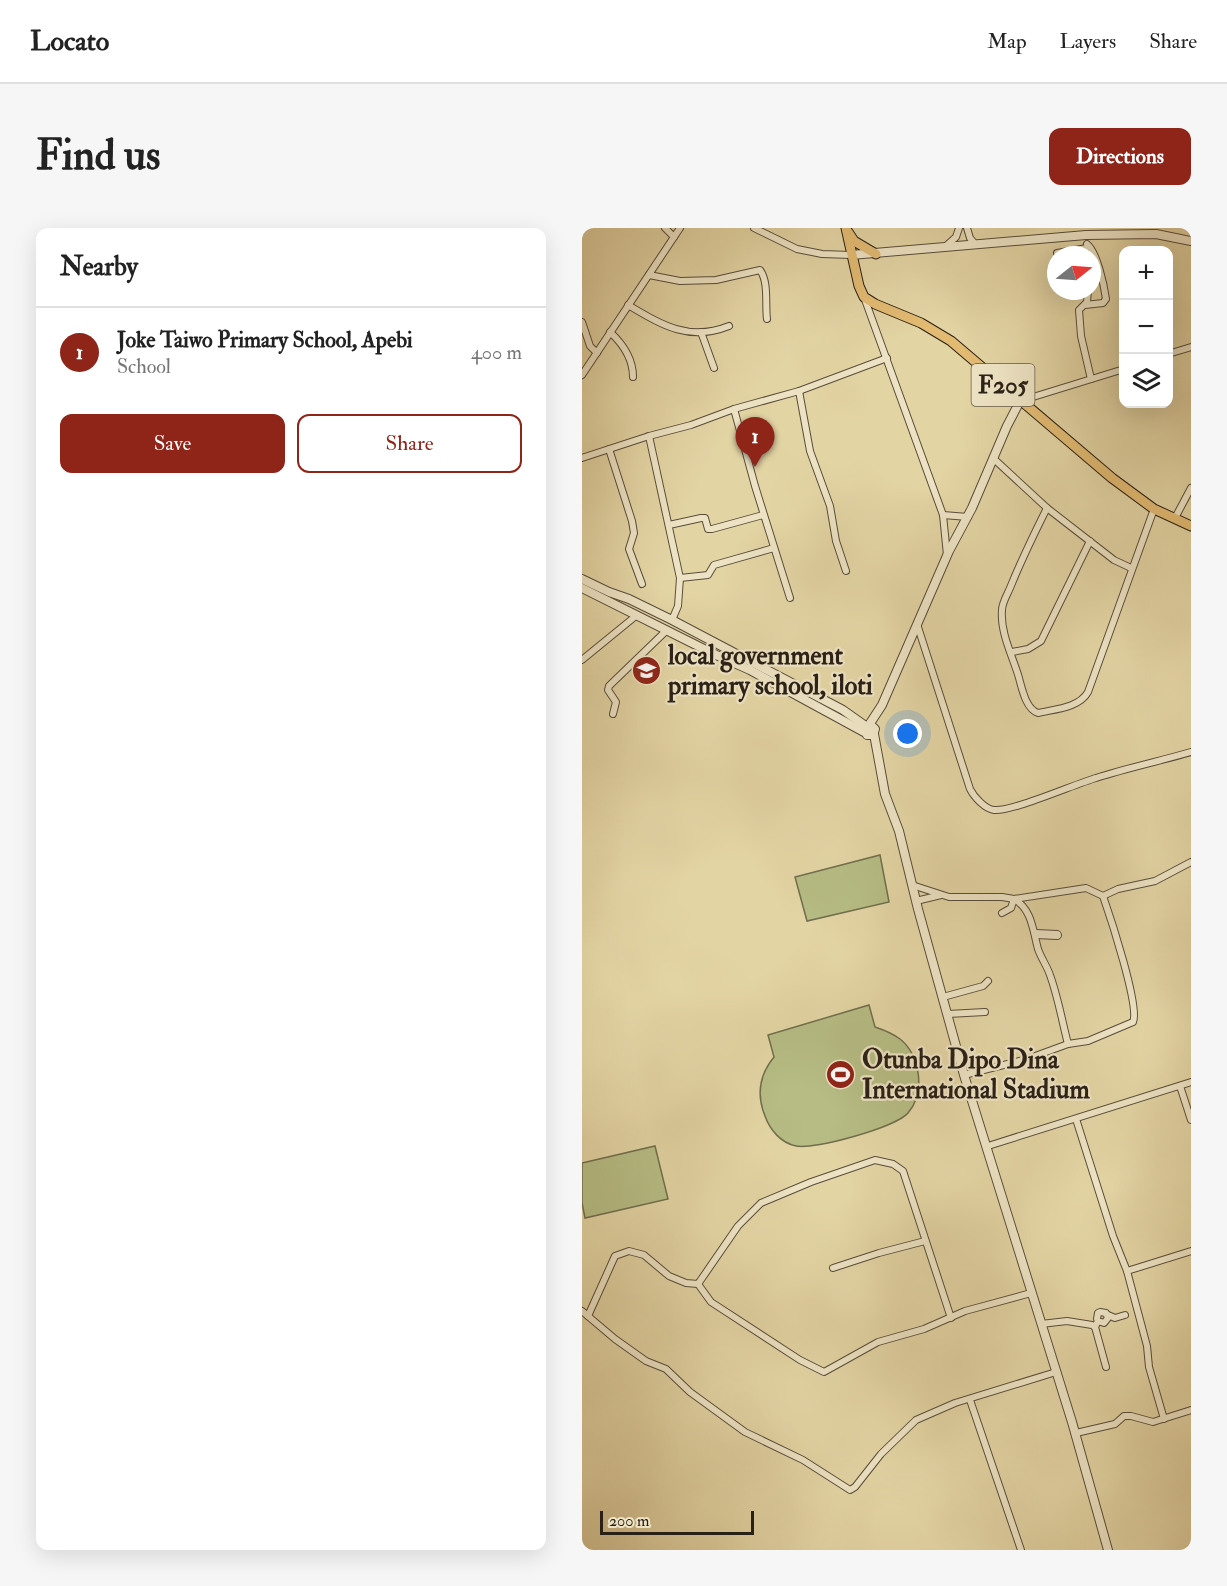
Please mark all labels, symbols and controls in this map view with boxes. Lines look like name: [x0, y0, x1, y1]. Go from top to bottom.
text: Locato: [30, 24, 109, 59]
text: Map: [987, 28, 1027, 55]
text: Layers: [1060, 28, 1116, 55]
text: Share: [1149, 28, 1197, 55]
button: Directions: [1049, 128, 1191, 185]
text: Find us: [36, 130, 160, 182]
north arrow: [1047, 246, 1101, 300]
map controls: [1119, 246, 1173, 408]
button: +: [1119, 246, 1173, 300]
text: Nearby: [60, 251, 138, 283]
button: −: [1119, 300, 1173, 354]
text: Joke Taiwo Primary School, Apebi: [117, 326, 413, 354]
text: 1: [76, 340, 83, 365]
text: 400 m: [471, 340, 522, 365]
text: School: [117, 354, 171, 379]
button: layers: [1119, 354, 1173, 408]
road number: F205: [972, 364, 1034, 406]
button: Save: [60, 414, 285, 473]
button: Share: [297, 414, 522, 473]
pin: 1: [736, 418, 774, 467]
place label: local government primary school, iloti: [667, 640, 873, 703]
school or university icon: local government primary school, iloti: [631, 654, 663, 686]
your location: [893, 719, 922, 748]
place label: Otunba Dipo Dina International Stadium: [862, 1044, 1090, 1106]
sports icon: Otunba Dipo Dina International Stadium: [825, 1058, 857, 1090]
scale bar: [600, 1508, 754, 1536]
text: 200 m: [609, 1511, 649, 1531]

